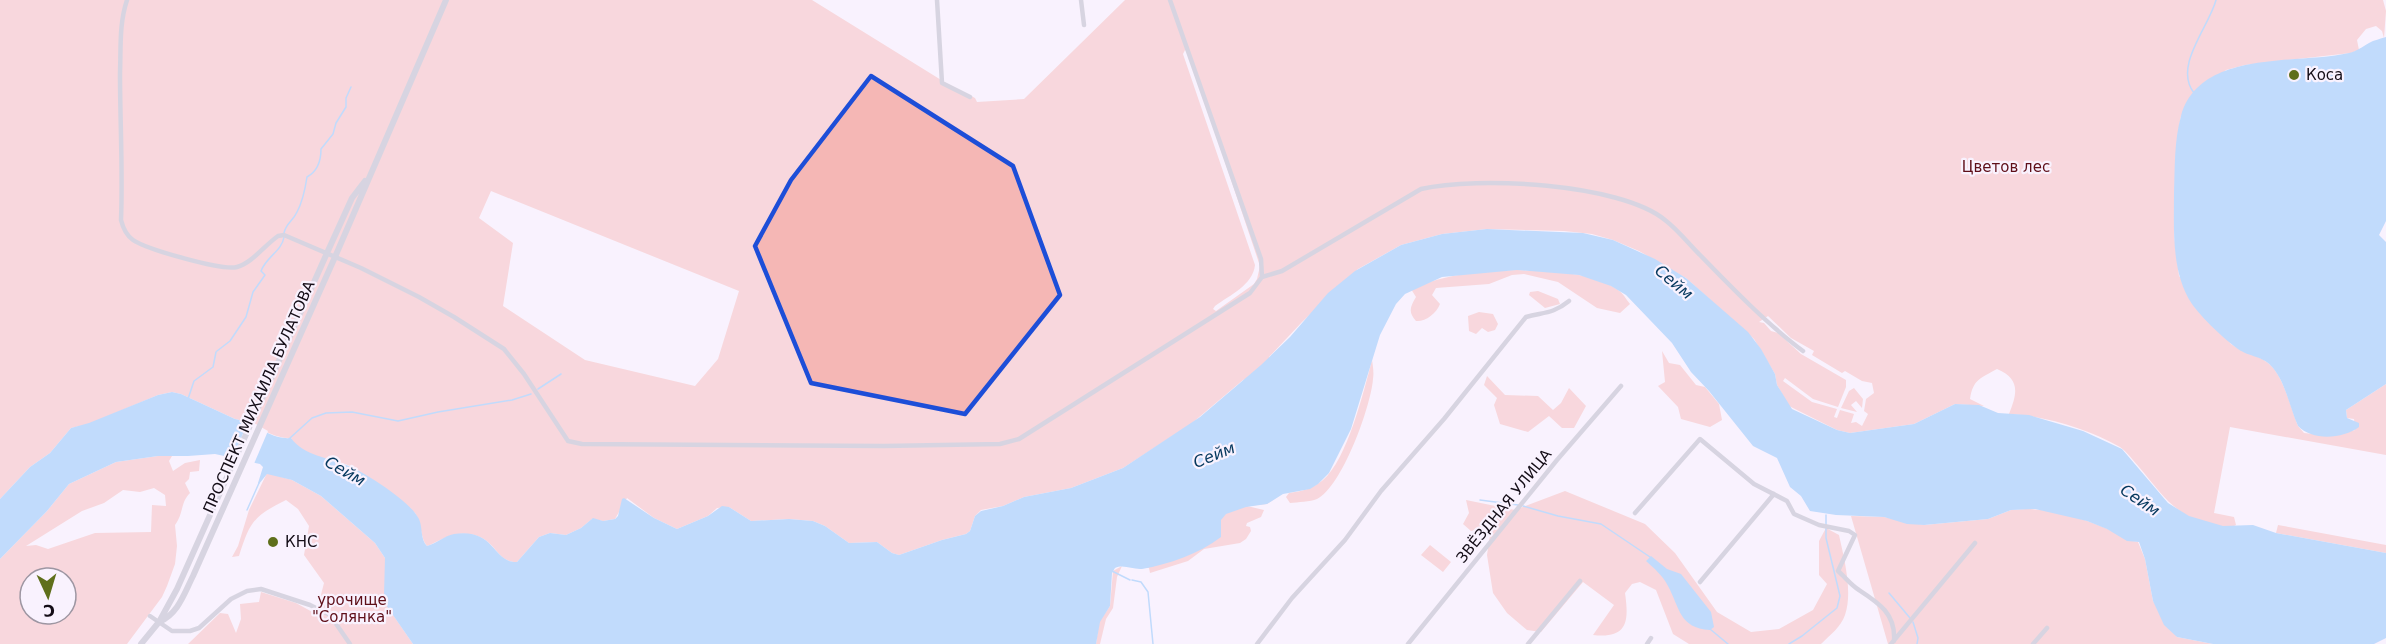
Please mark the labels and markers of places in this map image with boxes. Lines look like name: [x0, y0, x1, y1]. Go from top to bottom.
place label: Коса: [2306, 66, 2343, 84]
marker: Коса: [2287, 68, 2301, 82]
place label: КНС: [285, 533, 317, 551]
marker: КНС: [266, 535, 280, 549]

